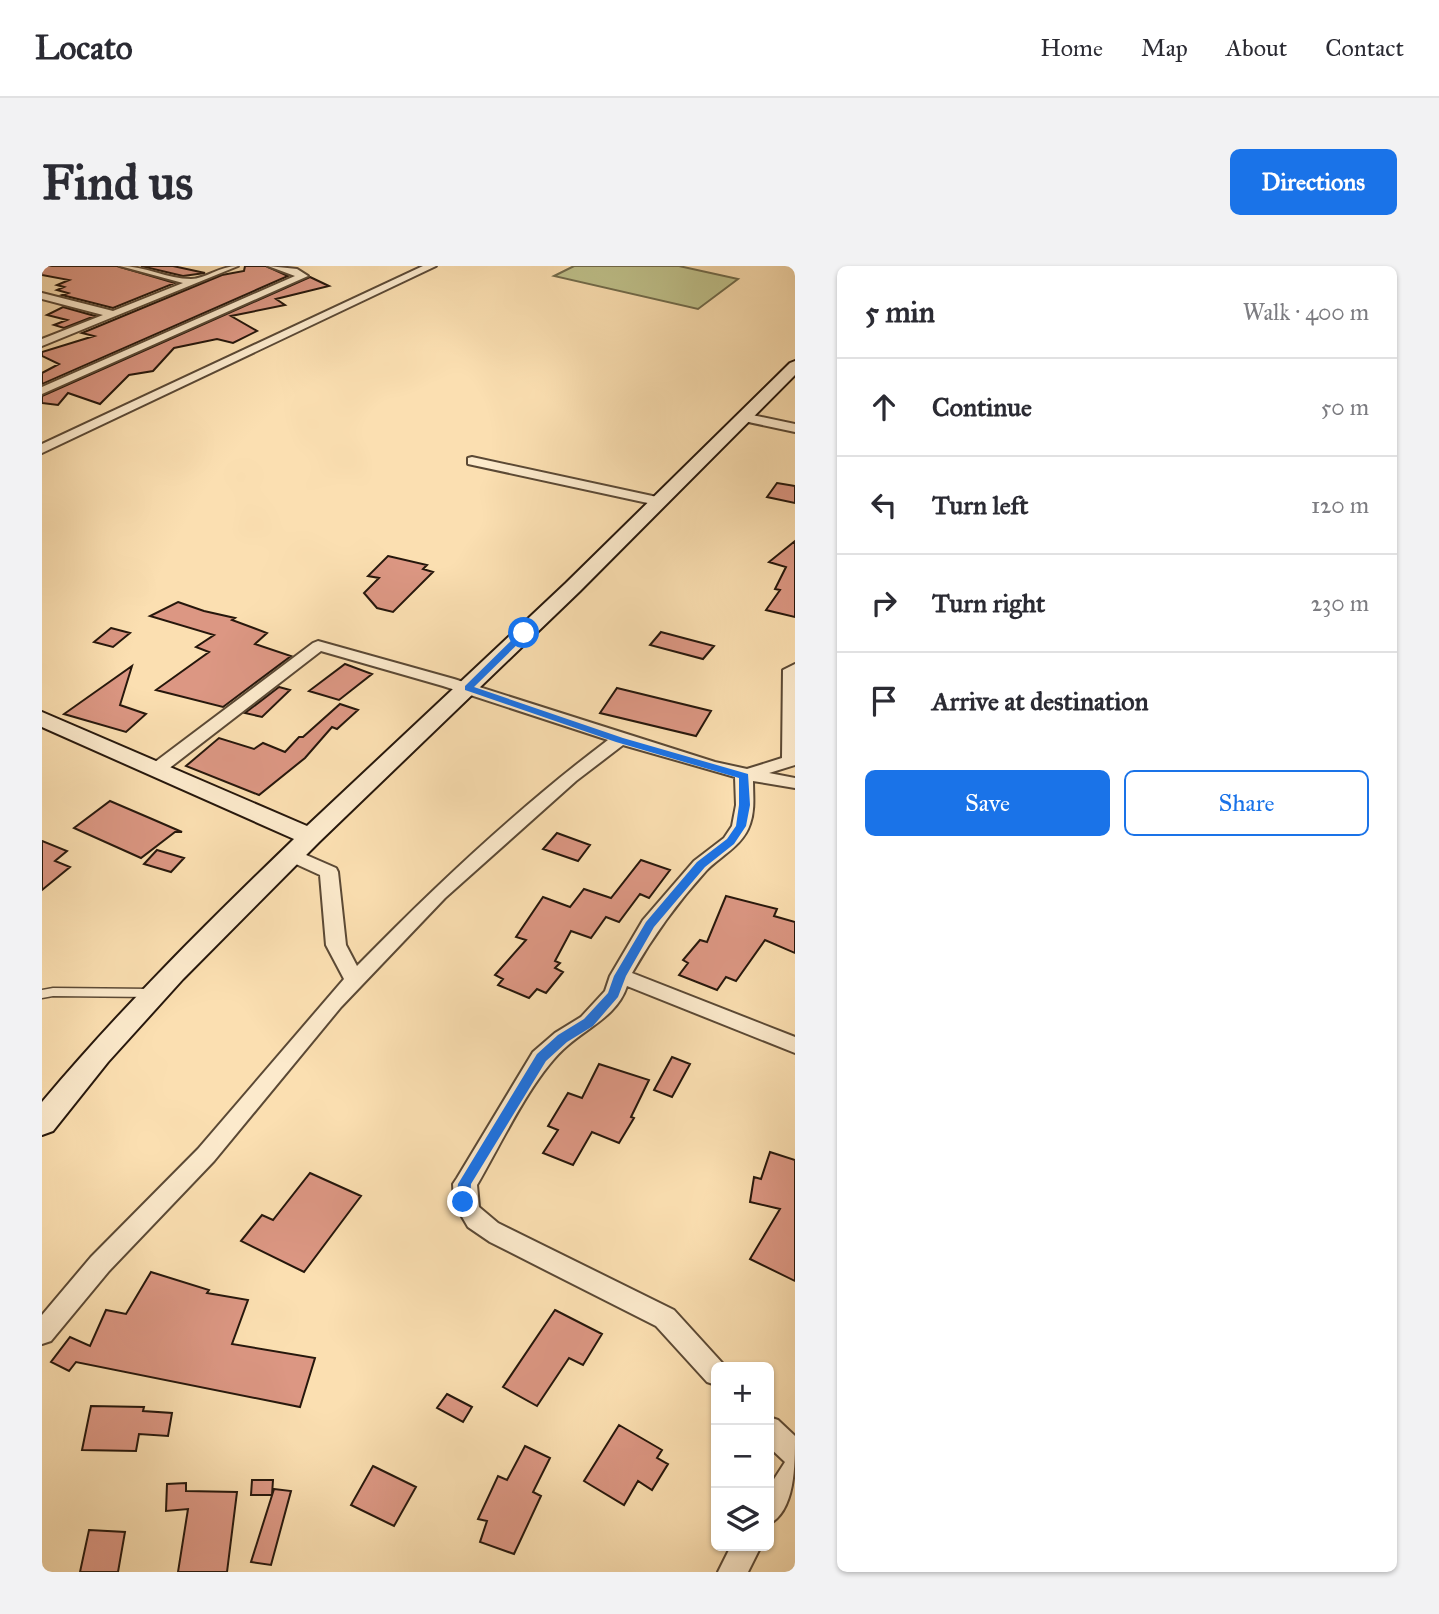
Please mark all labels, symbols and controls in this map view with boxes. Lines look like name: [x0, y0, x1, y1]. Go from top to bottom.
text: Locato: [35, 28, 133, 68]
text: Home: [1040, 33, 1103, 63]
text: Map: [1141, 33, 1188, 63]
text: About: [1226, 33, 1287, 63]
text: Contact: [1325, 33, 1404, 63]
button: Directions: [1230, 149, 1397, 215]
text: Find us: [42, 153, 193, 212]
text: 5 min: [865, 294, 935, 330]
text: Walk · 400 m: [1243, 298, 1369, 326]
icon: ahead: [865, 388, 903, 426]
text: Continue: [932, 391, 1032, 423]
text: 50 m: [1321, 393, 1369, 421]
icon: left: [865, 486, 903, 524]
text: Turn left: [932, 489, 1028, 521]
text: 120 m: [1311, 491, 1369, 519]
icon: right: [865, 584, 903, 622]
text: Turn right: [932, 587, 1045, 619]
text: 230 m: [1311, 589, 1369, 617]
route start: [508, 617, 539, 648]
icon: arrive: [865, 682, 903, 720]
text: Arrive at destination: [932, 685, 1149, 717]
button: Save: [865, 770, 1110, 836]
button: Share: [1124, 770, 1369, 836]
route end: [447, 1186, 478, 1217]
map controls: [711, 1362, 774, 1551]
button: +: [711, 1362, 774, 1425]
button: −: [711, 1425, 774, 1488]
button: layers: [711, 1488, 774, 1551]

